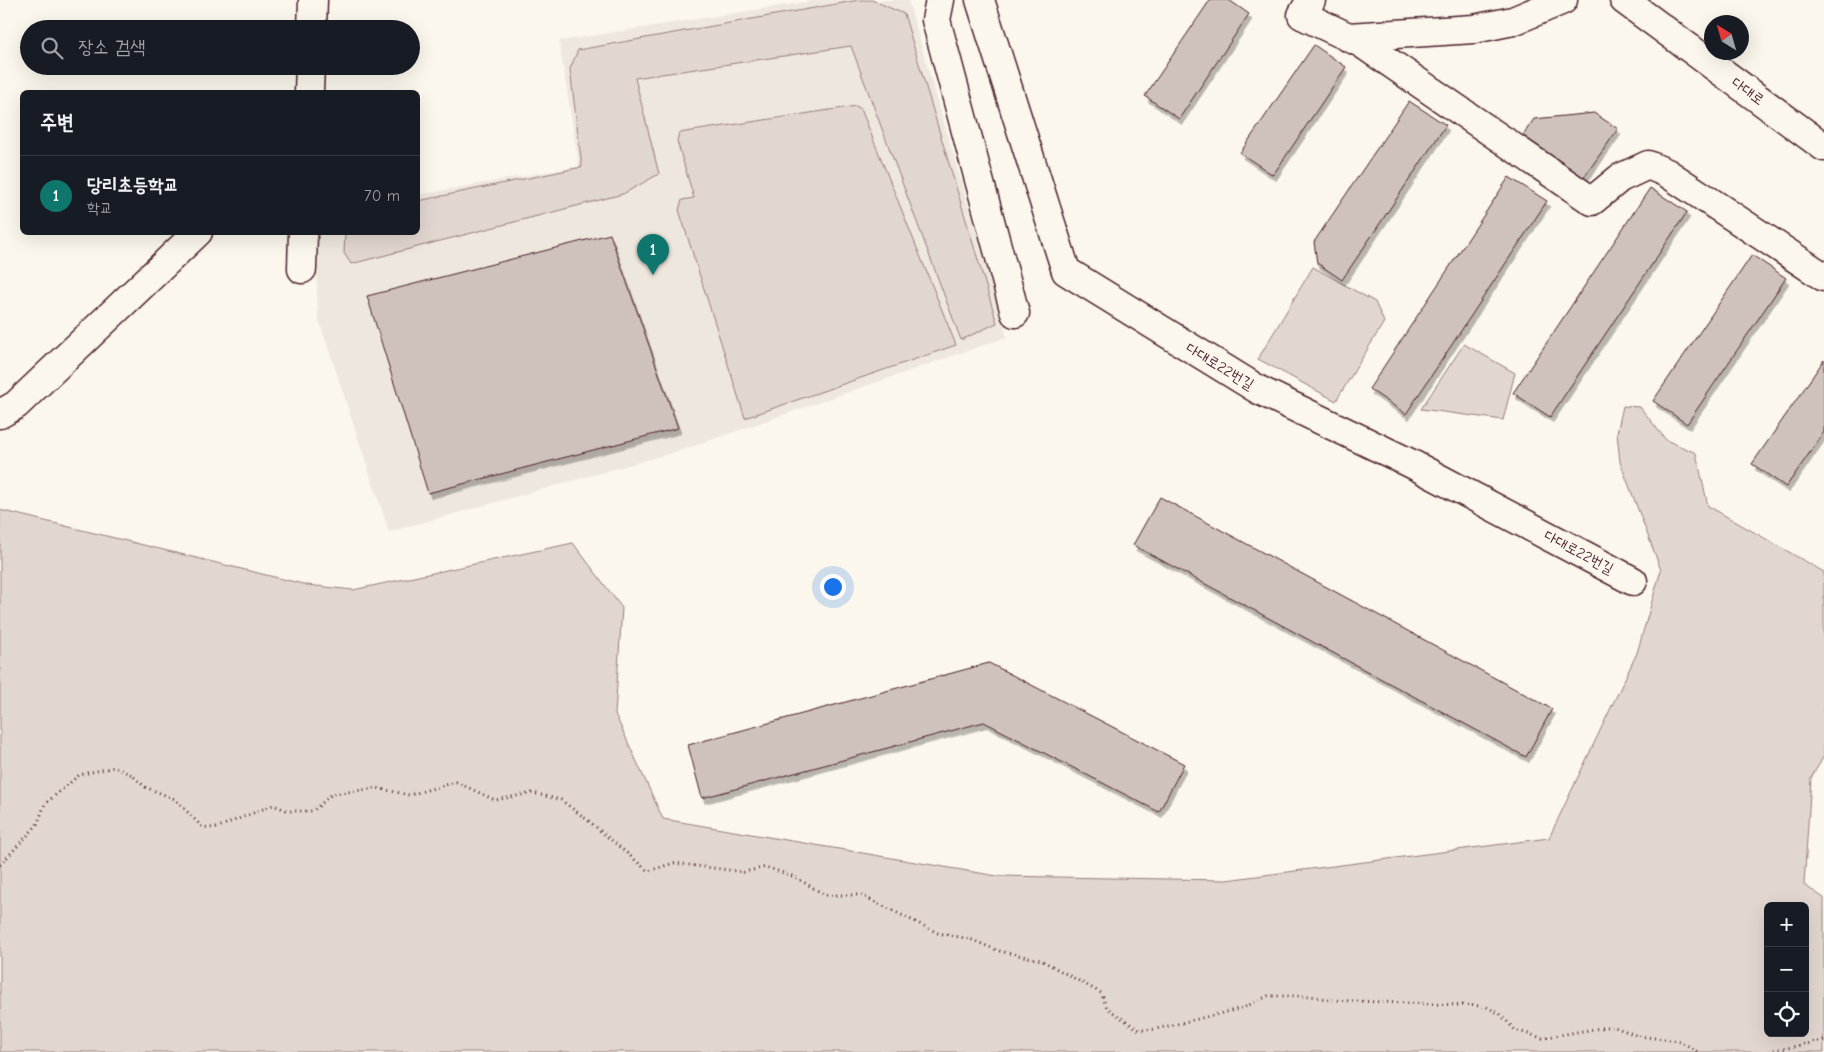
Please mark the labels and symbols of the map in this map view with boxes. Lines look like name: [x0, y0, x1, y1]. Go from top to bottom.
north arrow: [1704, 15, 1749, 60]
street label: 다대로: [1728, 73, 1768, 109]
pin: 1: [637, 234, 669, 275]
street label: 다대로22번길: [1183, 339, 1257, 393]
street label: 다대로22번길: [1541, 526, 1617, 578]
your location: [820, 574, 846, 600]

